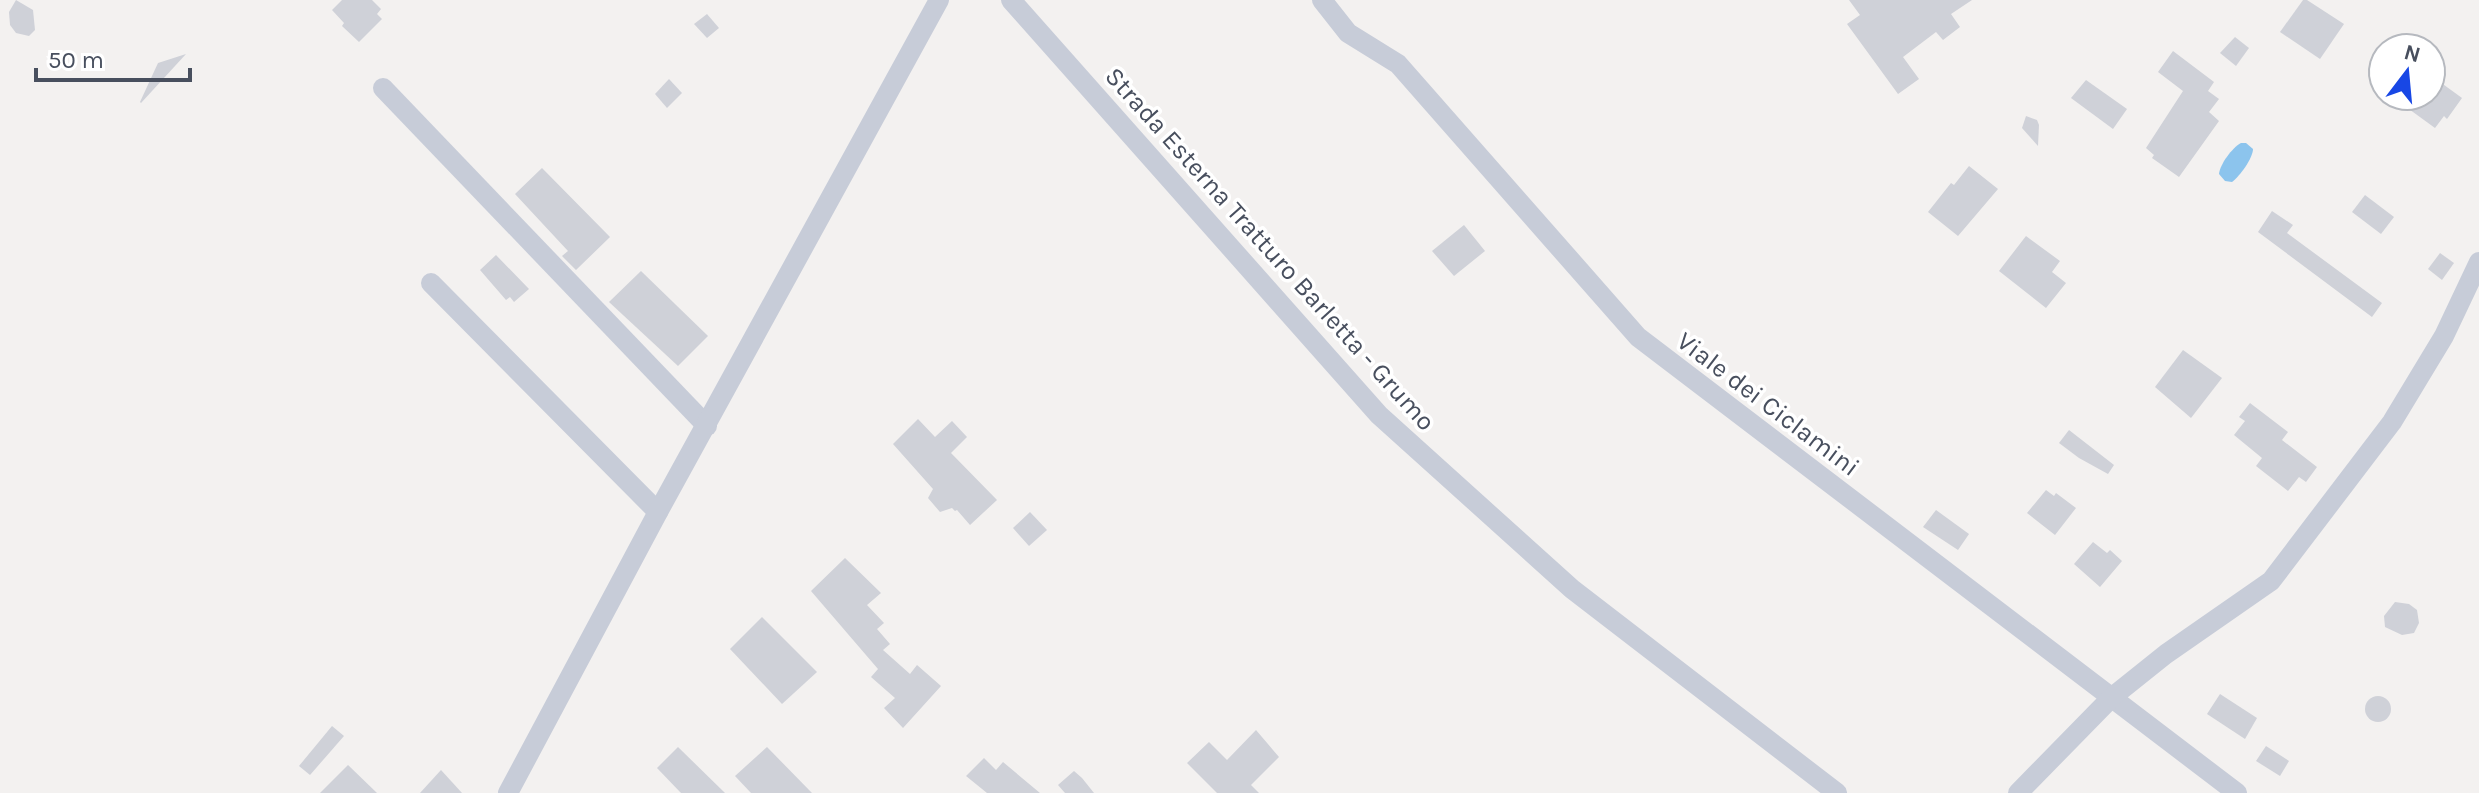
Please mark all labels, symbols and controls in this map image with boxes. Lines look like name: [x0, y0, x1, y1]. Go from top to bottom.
scale bar: [36, 32, 190, 82]
north arrow: [2367, 32, 2447, 112]
text: N: [2401, 39, 2423, 68]
text: 50 m: [48, 46, 104, 74]
street label: Strada Esterna Tratturo Barletta - Grumo: [1099, 61, 1441, 437]
street label: Viale dei Ciclamini: [1671, 325, 1865, 483]

